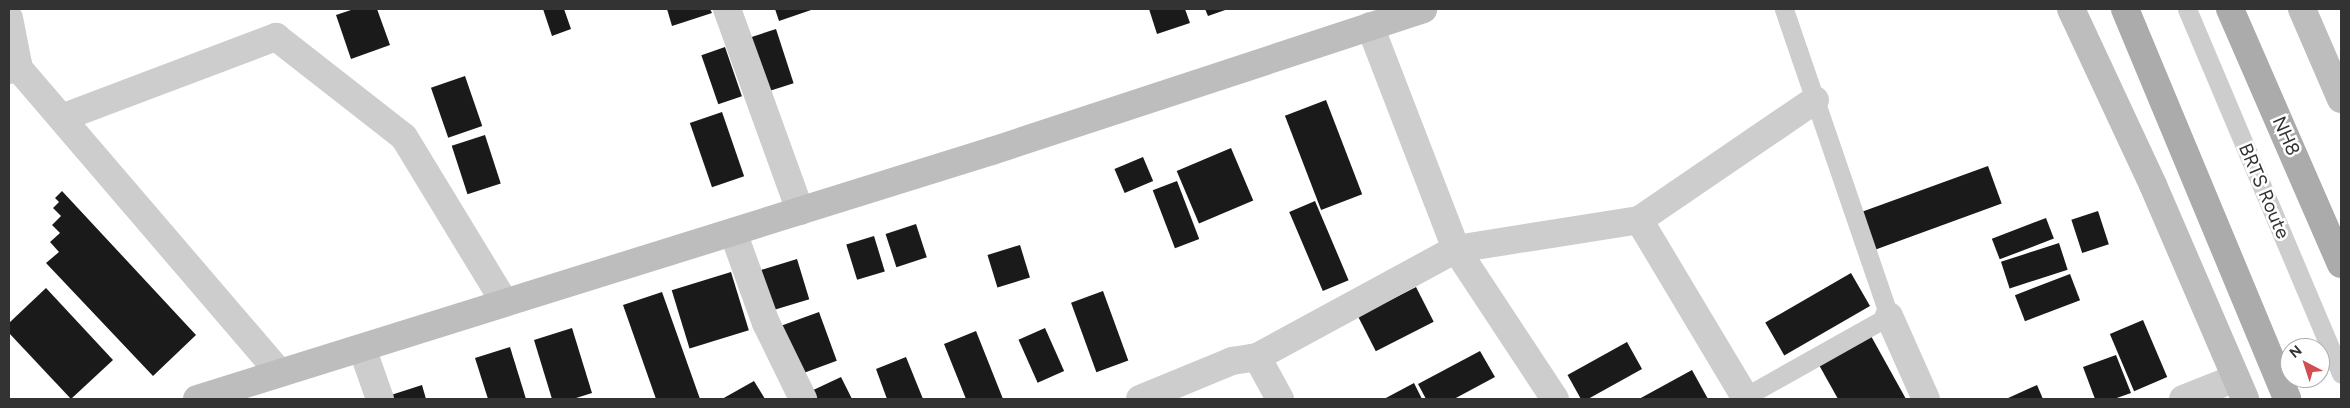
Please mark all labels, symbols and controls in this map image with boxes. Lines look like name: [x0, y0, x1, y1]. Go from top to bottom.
street label: NH8: [2267, 113, 2305, 159]
street label: BRTS Route: [2234, 140, 2294, 242]
north arrow: [2280, 338, 2330, 388]
text: N: [2286, 342, 2305, 362]

